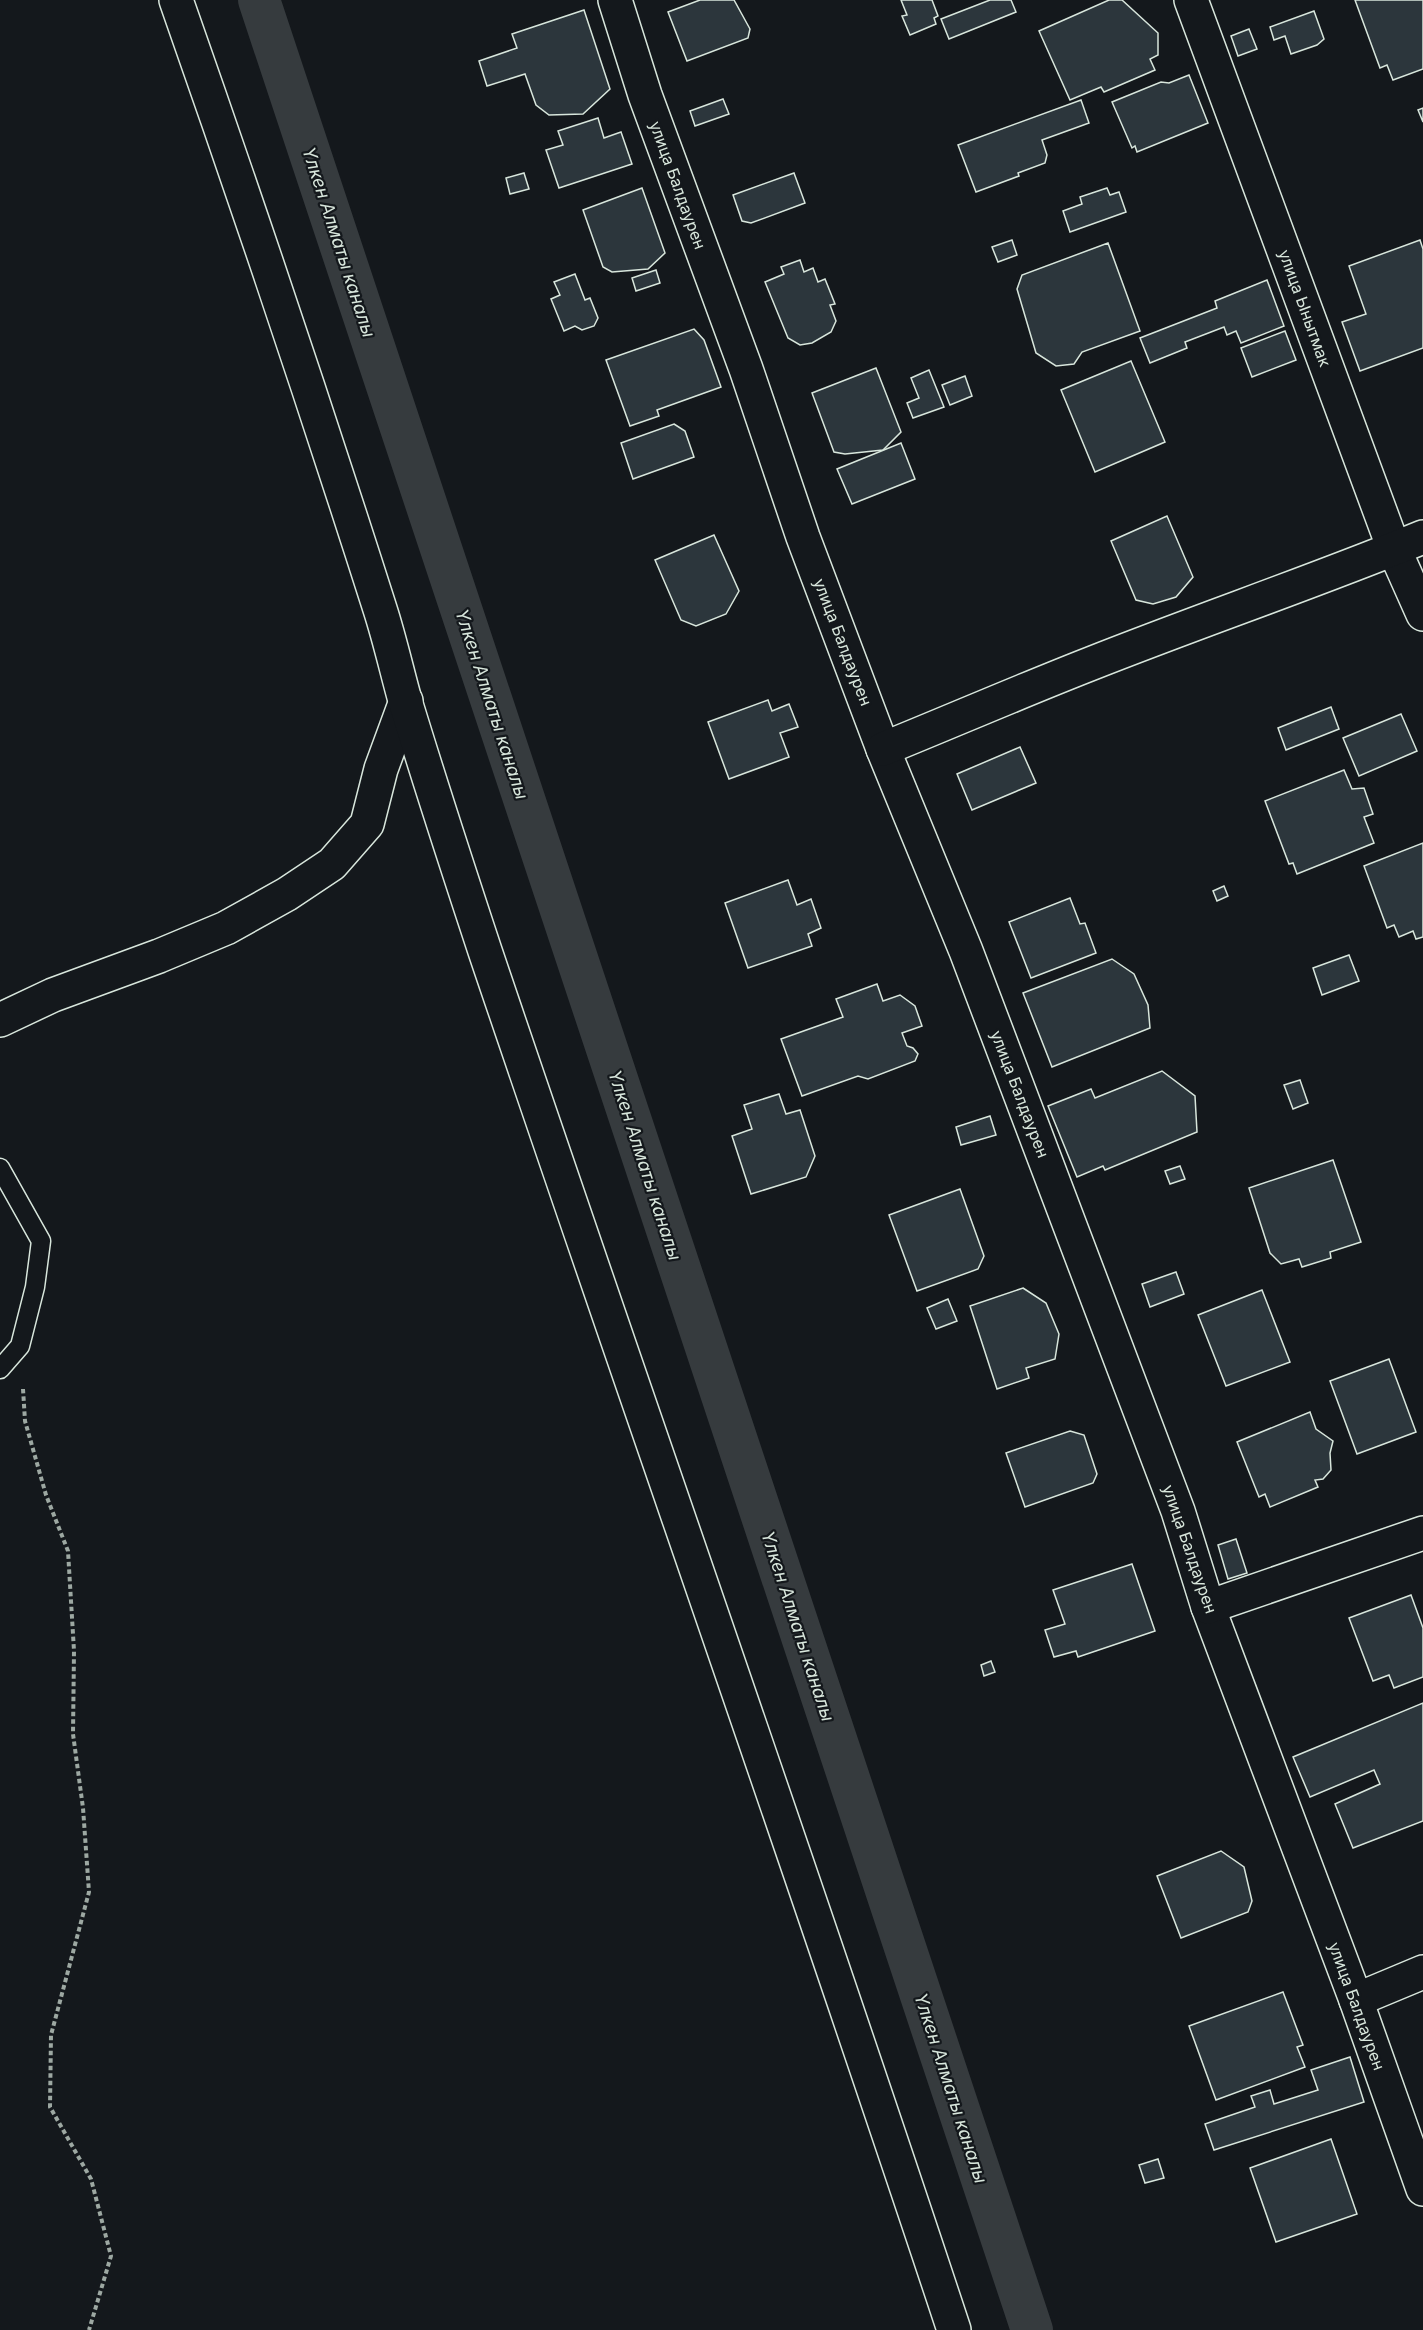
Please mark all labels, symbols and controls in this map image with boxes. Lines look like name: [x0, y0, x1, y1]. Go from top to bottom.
street label: улица Балдаурен: [646, 118, 710, 252]
water label: Үлкен Алматы каналы: [298, 144, 380, 340]
street label: улица Ынытмак: [1275, 247, 1336, 370]
street label: улица Балдаурен: [809, 575, 877, 709]
water label: Үлкен Алматы каналы: [451, 606, 533, 802]
street label: улица Балдаурен: [986, 1027, 1054, 1161]
water label: Үлкен Алматы каналы: [604, 1067, 686, 1263]
street label: улица Балдаурен: [1159, 1482, 1221, 1616]
water label: Үлкен Алматы каналы: [757, 1528, 839, 1724]
street label: улица Балдаурен: [1325, 1939, 1389, 2073]
water label: Үлкен Алматы каналы: [910, 1990, 992, 2186]

